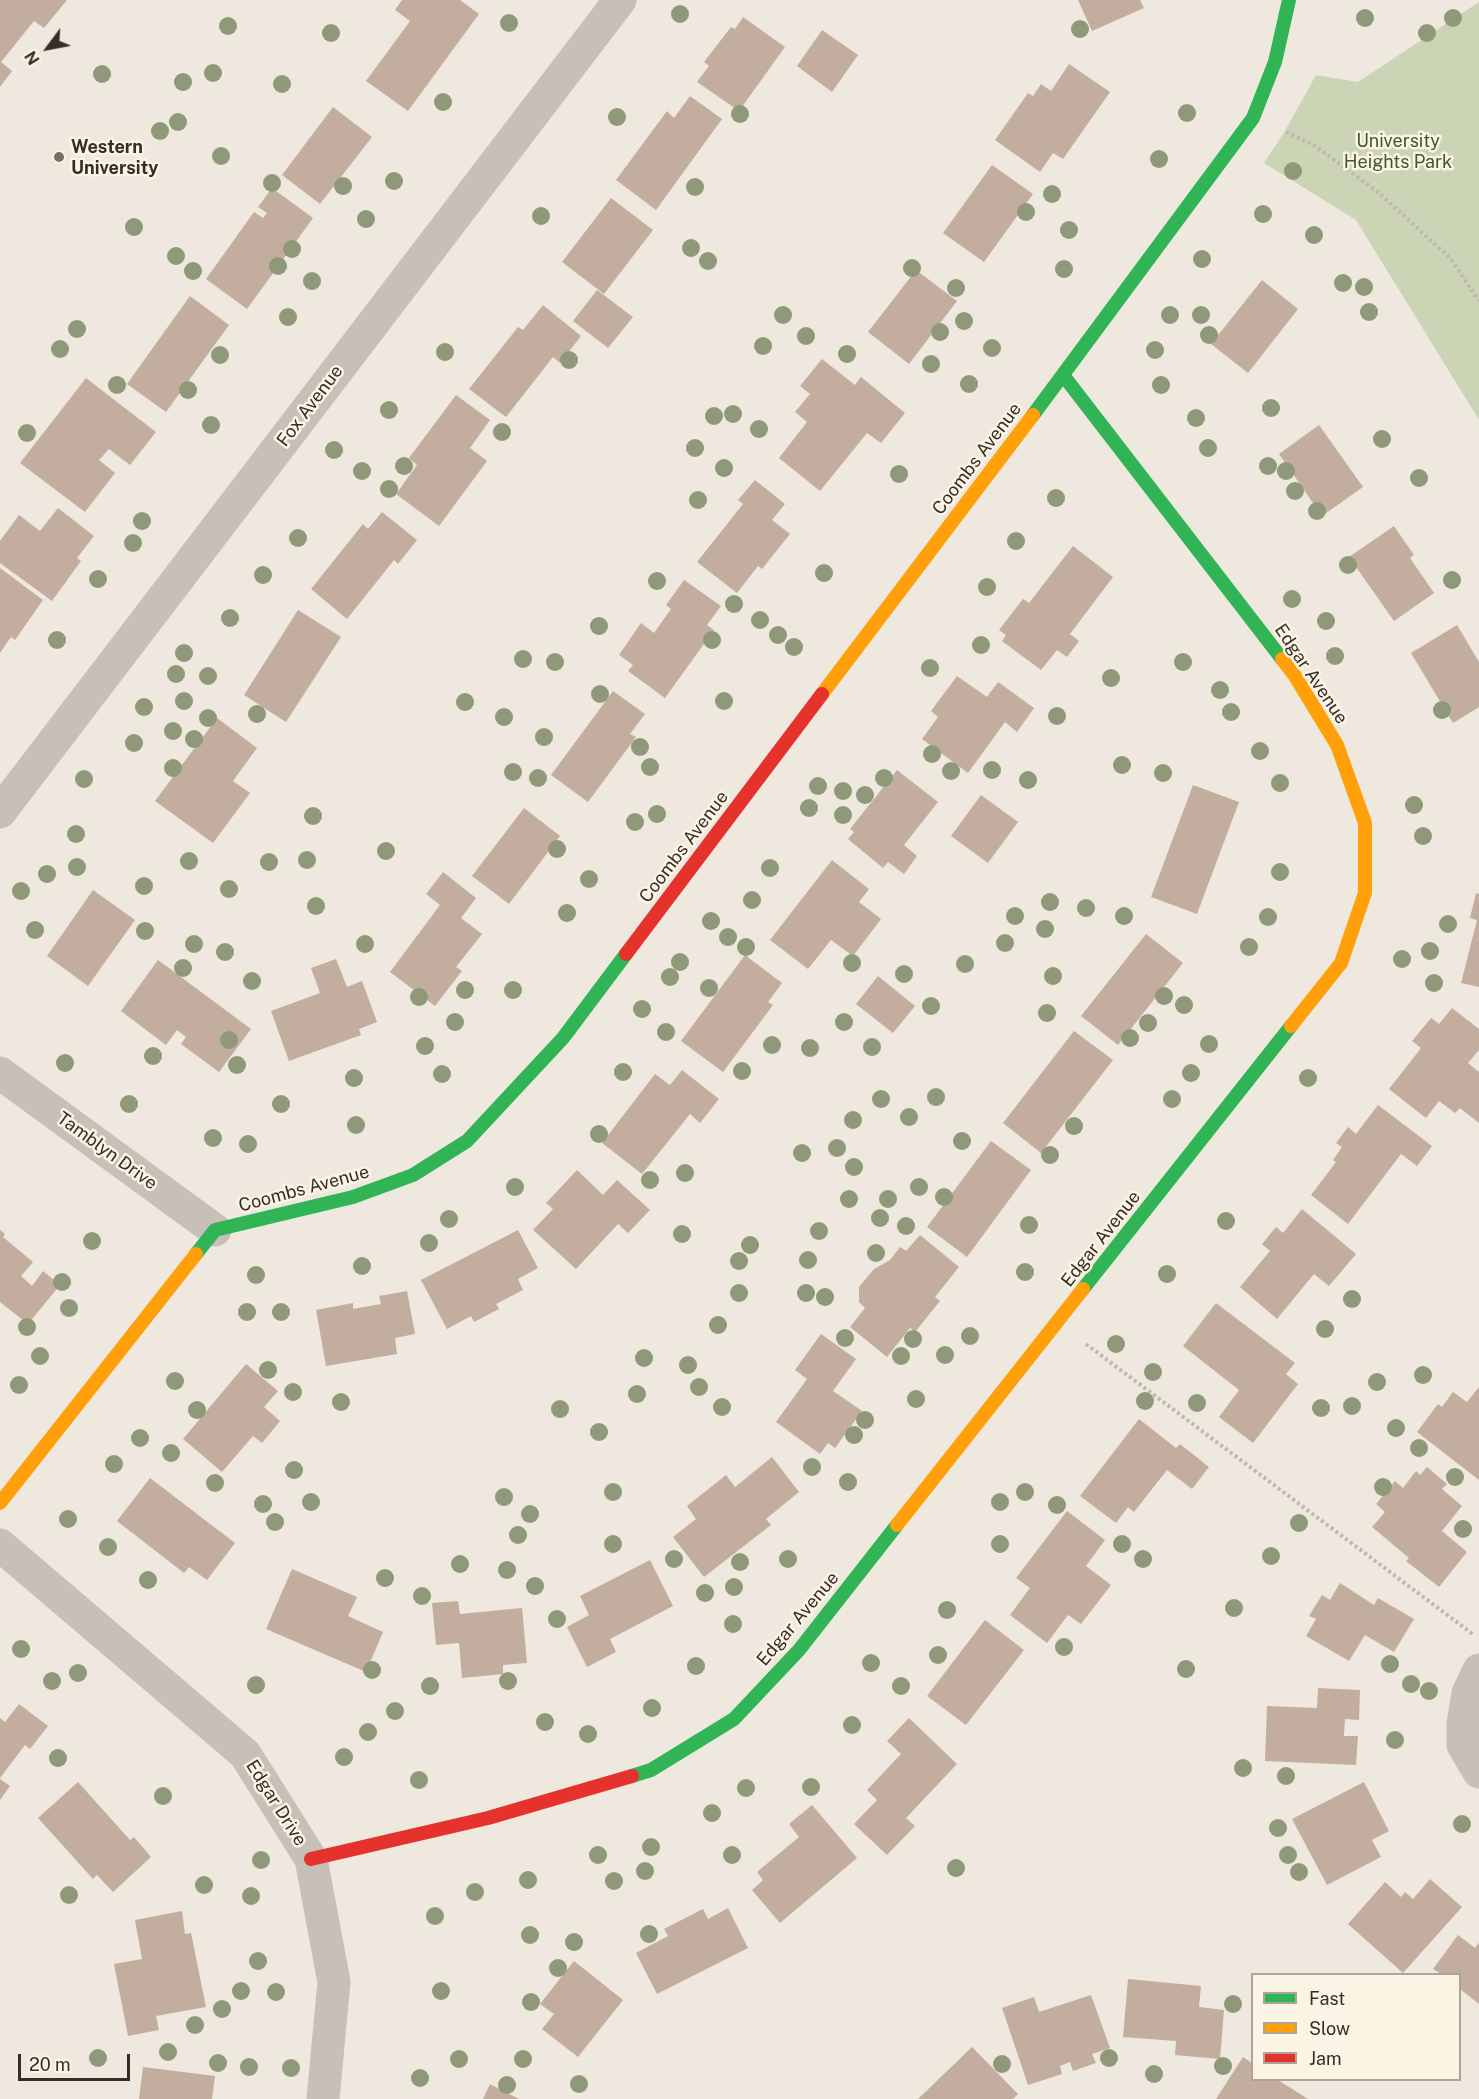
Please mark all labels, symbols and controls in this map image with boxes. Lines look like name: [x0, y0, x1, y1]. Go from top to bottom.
north arrow: [18, 18, 78, 78]
text: N: [21, 47, 44, 68]
park label: University Heights Park: [1344, 130, 1452, 172]
place label: Western University: [71, 136, 158, 178]
marker: Western University: [52, 150, 66, 164]
street label: Fox Avenue: [272, 361, 348, 451]
street label: Coombs Avenue: [928, 399, 1026, 519]
street label: Edgar Avenue: [1270, 620, 1352, 728]
street label: Coombs Avenue: [635, 787, 733, 907]
street label: Tamblyn Drive: [53, 1107, 161, 1195]
street label: Coombs Avenue: [236, 1161, 372, 1217]
street label: Edgar Avenue: [1057, 1187, 1145, 1291]
street label: Edgar Avenue: [752, 1568, 844, 1670]
street label: Edgar Drive: [241, 1756, 311, 1850]
legend: [1251, 1973, 1461, 2081]
text: Fast: [1309, 1988, 1345, 2009]
text: Slow: [1309, 2018, 1350, 2039]
scale bar: [21, 2042, 134, 2080]
text: Jam: [1309, 2048, 1342, 2069]
text: 20 m: [29, 2054, 71, 2075]

